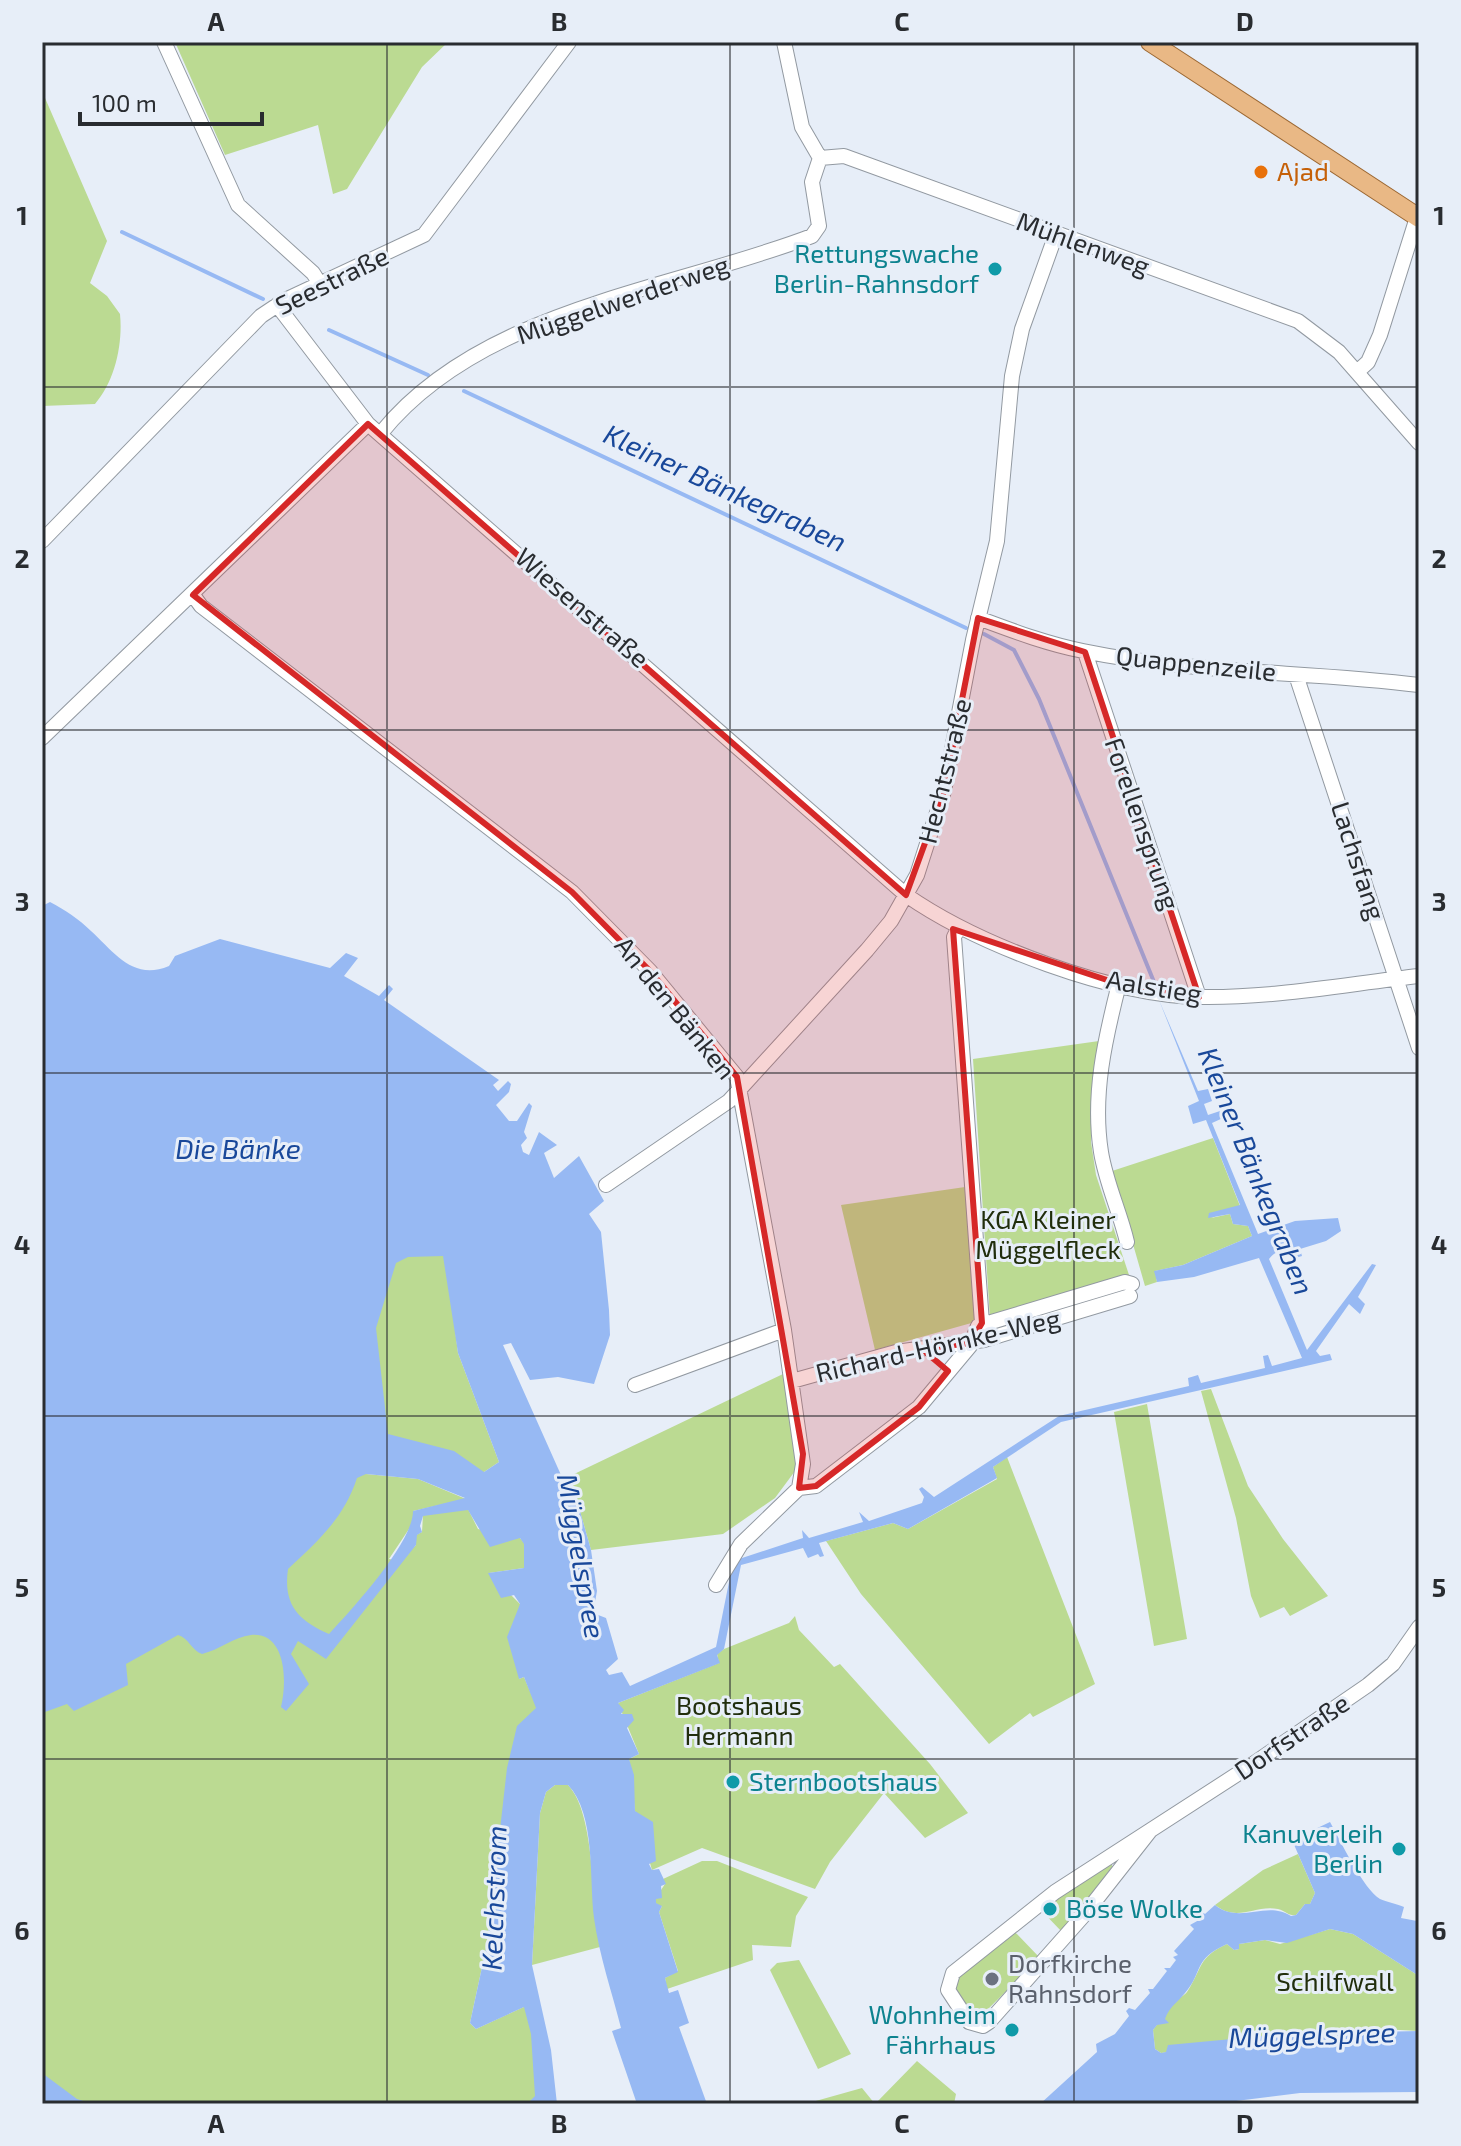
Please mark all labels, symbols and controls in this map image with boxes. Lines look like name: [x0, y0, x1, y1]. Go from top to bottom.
text: A: [208, 5, 225, 36]
text: B: [551, 5, 567, 36]
text: C: [894, 5, 910, 36]
text: D: [1236, 5, 1254, 36]
scale bar: [80, 76, 262, 126]
text: 100 m: [92, 88, 157, 117]
place label: Ajad: [1277, 155, 1329, 186]
marker: Ajad: [1252, 163, 1270, 181]
text: 1: [16, 199, 28, 230]
text: 1: [1433, 199, 1445, 230]
street label: Mühlenweg: [1013, 204, 1154, 281]
place label: Rettungswache Berlin-Rahnsdorf: [774, 237, 980, 298]
street label: Seestraße: [270, 239, 393, 320]
street label: Müggelwerderweg: [512, 248, 733, 349]
marker: Rettungswache Berlin-Rahnsdorf: [986, 260, 1004, 278]
water label: Kleiner Bänkegraben: [599, 416, 852, 558]
street label: Wiesenstraße: [510, 540, 656, 673]
text: 2: [14, 542, 30, 573]
text: 2: [1431, 542, 1447, 573]
street label: Quappenzeile: [1114, 639, 1278, 686]
street label: Hechtstraße: [911, 695, 977, 846]
street label: Forellensprung: [1099, 733, 1187, 914]
street label: Lachsfang: [1326, 798, 1393, 924]
text: 3: [15, 885, 29, 916]
text: 3: [1432, 885, 1446, 916]
street label: An den Bänken: [609, 930, 743, 1085]
street label: Aalstieg: [1104, 963, 1204, 1008]
water label: Kleiner Bänkegraben: [1192, 1042, 1322, 1299]
water label: Die Bänke: [175, 1131, 301, 1165]
park label: KGA Kleiner Müggelfleck: [975, 1203, 1121, 1264]
text: 4: [14, 1228, 30, 1259]
text: 4: [1431, 1228, 1447, 1259]
street label: Richard-Hörnke-Weg: [812, 1301, 1063, 1388]
water label: Müggelspree: [551, 1471, 613, 1641]
text: 5: [15, 1571, 29, 1602]
text: 5: [1432, 1571, 1446, 1602]
street label: Dorfstraße: [1228, 1686, 1354, 1785]
park label: Bootshaus Hermann: [676, 1689, 802, 1750]
place label: Sternbootshaus: [749, 1765, 938, 1796]
marker: Sternbootshaus: [724, 1773, 742, 1791]
place label: Kanuverleih Berlin: [1242, 1817, 1383, 1878]
water label: Kelchstrom: [473, 1825, 513, 1971]
marker: Kanuverleih Berlin: [1390, 1840, 1408, 1858]
place label: Böse Wolke: [1066, 1892, 1203, 1923]
marker: Böse Wolke: [1041, 1900, 1059, 1918]
text: 6: [14, 1914, 30, 1945]
text: 6: [1431, 1914, 1447, 1945]
place label: Dorfkirche Rahnsdorf: [1008, 1947, 1133, 2008]
park label: Schilfwall: [1276, 1965, 1394, 1996]
marker: Dorfkirche Rahnsdorf: [983, 1970, 1001, 1988]
place label: Wohnheim Fährhaus: [869, 1998, 996, 2059]
water label: Müggelspree: [1228, 2014, 1396, 2054]
marker: Wohnheim Fährhaus: [1003, 2021, 1021, 2039]
text: A: [208, 2107, 225, 2138]
text: B: [551, 2107, 567, 2138]
text: C: [894, 2107, 910, 2138]
text: D: [1236, 2107, 1254, 2138]

